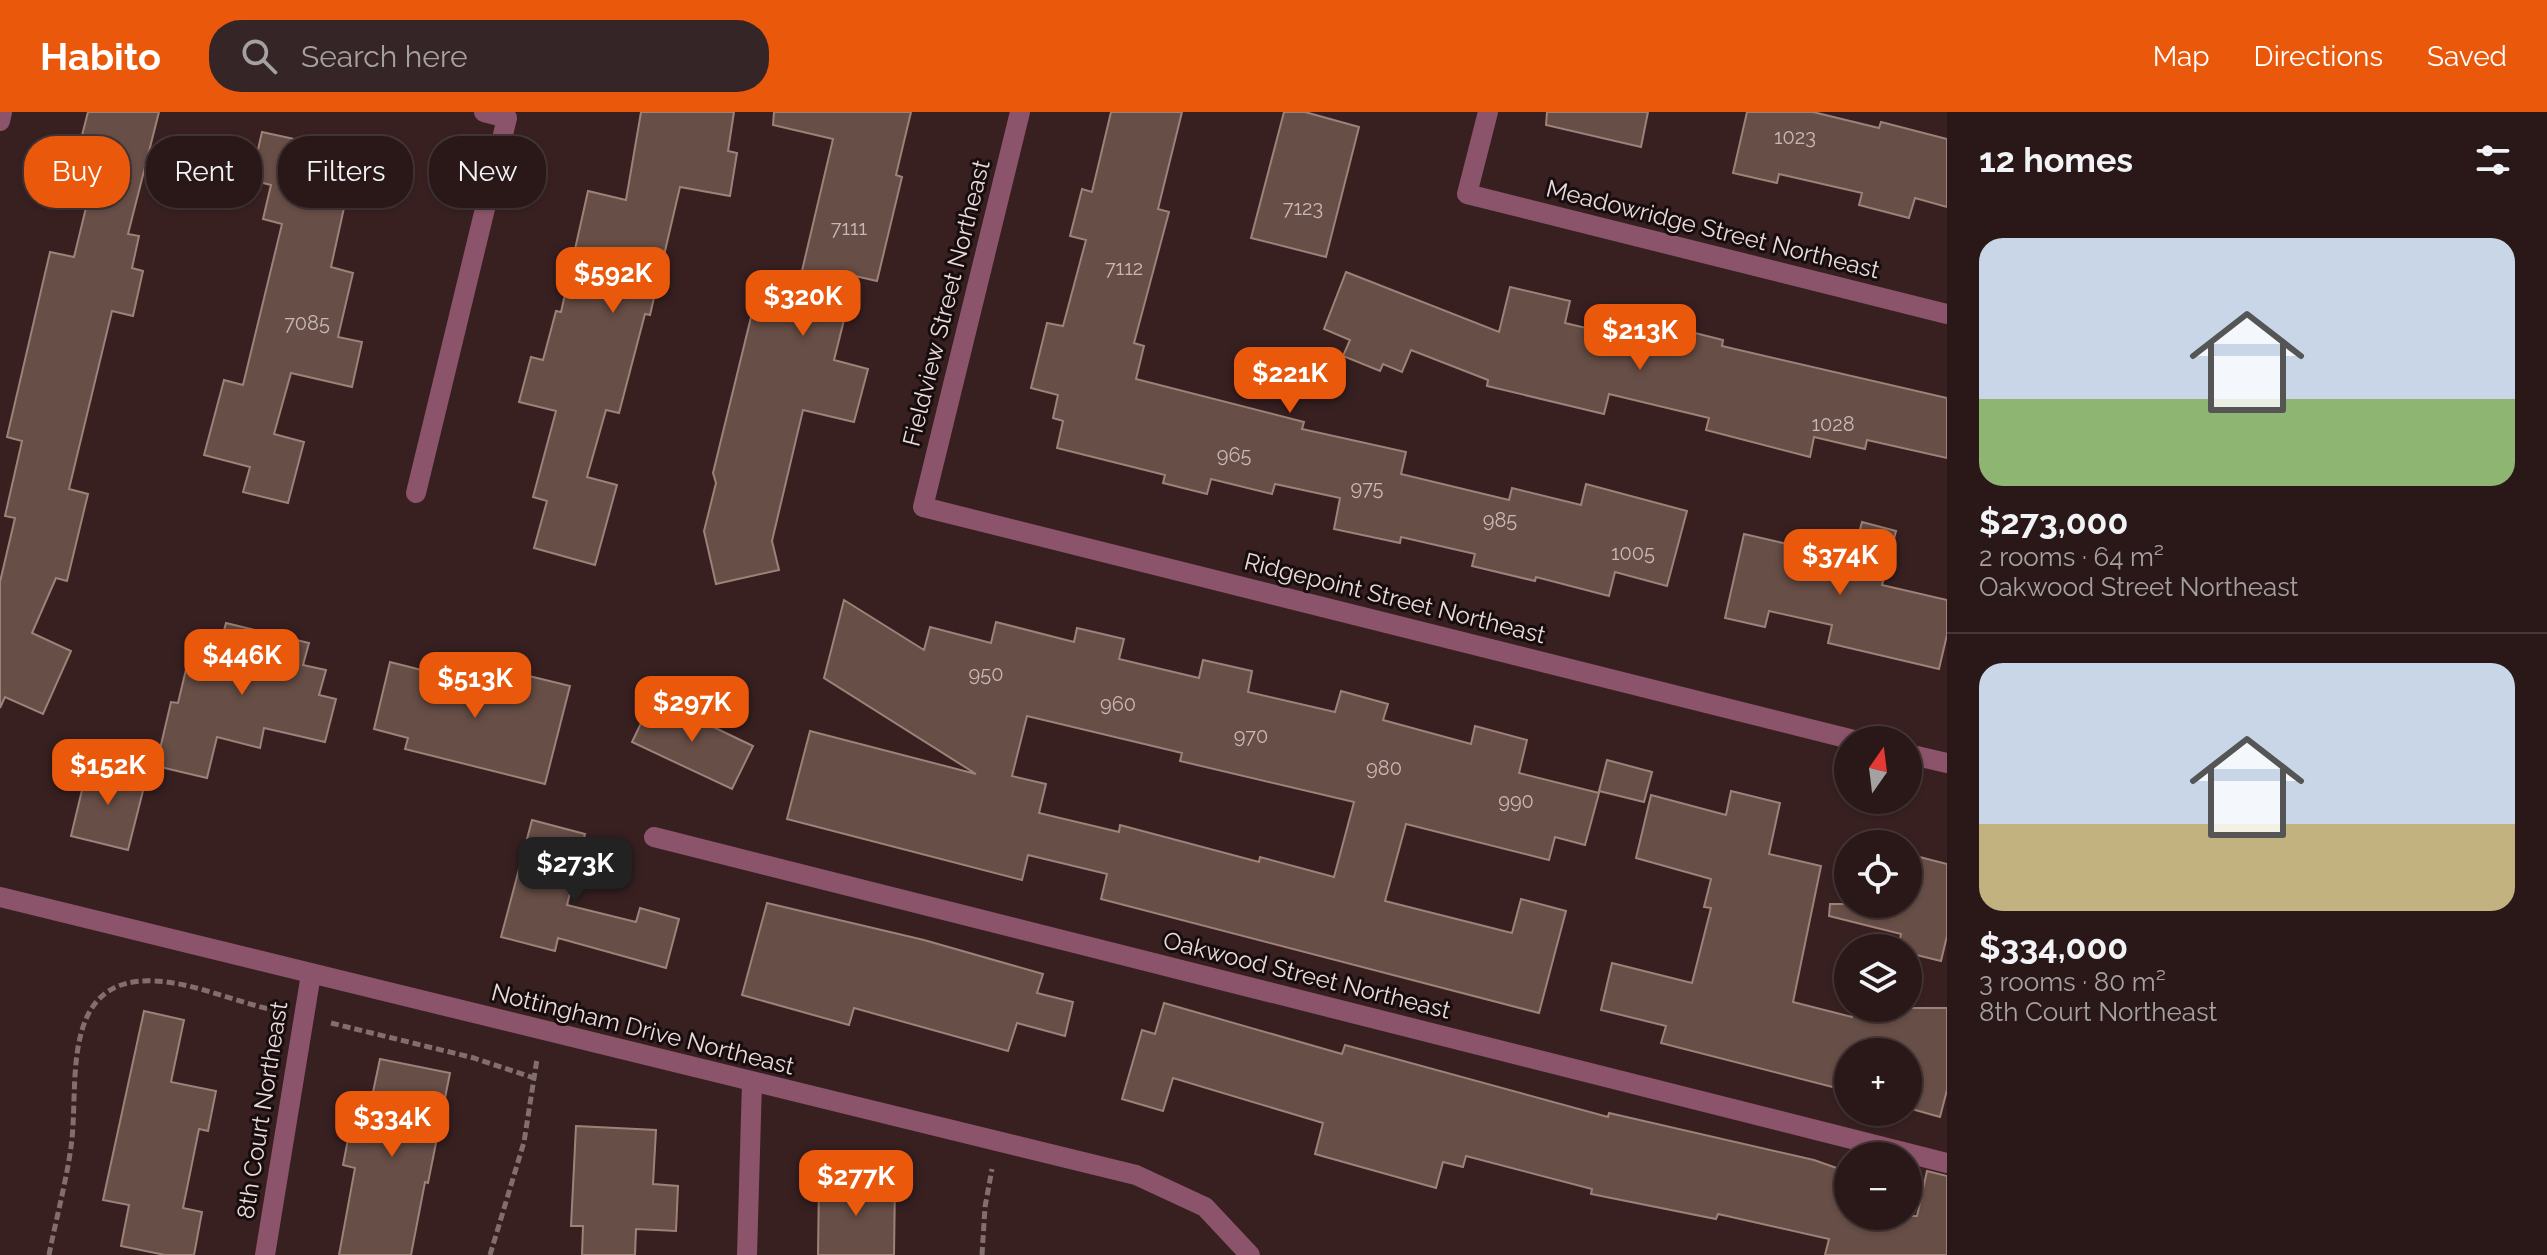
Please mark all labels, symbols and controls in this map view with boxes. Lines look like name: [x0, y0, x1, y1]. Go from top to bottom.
search box: [209, 20, 769, 92]
text: Habito: [40, 34, 161, 79]
icon: search: [237, 34, 281, 78]
text: Search here: [301, 39, 468, 74]
text: Map: [2153, 40, 2210, 73]
text: Directions: [2254, 40, 2383, 73]
text: Saved: [2427, 40, 2507, 73]
house number: 1023: [1774, 125, 1816, 149]
chip: Buy: [24, 136, 130, 208]
chip: Rent: [146, 136, 262, 208]
chip: Filters: [278, 136, 413, 208]
chip: New: [429, 136, 546, 208]
icon: filters: [2471, 138, 2515, 182]
text: 12 homes: [1979, 140, 2133, 180]
street label: Fieldview Street Northeast: [896, 157, 996, 449]
street label: Meadowridge Street Northeast: [1543, 174, 1883, 284]
house number: 7123: [1283, 196, 1323, 220]
house number: 7111: [831, 216, 868, 240]
pin: $592K: [557, 247, 669, 315]
house number: 7112: [1105, 256, 1143, 280]
text: $592K: [574, 258, 652, 288]
pin: $320K: [747, 270, 859, 338]
text: $320K: [764, 281, 842, 311]
icon: home: [2175, 290, 2319, 434]
pin: $213K: [1584, 304, 1696, 372]
house number: 7085: [284, 311, 330, 335]
text: $213K: [1602, 315, 1678, 345]
pin: $221K: [1234, 347, 1346, 415]
text: $221K: [1252, 358, 1328, 388]
house number: 1028: [1811, 412, 1855, 436]
house number: 965: [1217, 443, 1251, 467]
house number: 975: [1351, 476, 1384, 500]
text: $273,000: [1979, 502, 2128, 542]
house number: 985: [1483, 508, 1517, 532]
pin: $374K: [1784, 529, 1896, 597]
text: $374K: [1802, 540, 1878, 570]
house number: 1005: [1611, 541, 1655, 565]
text: 2 rooms · 64 m²: [1979, 542, 2164, 572]
street label: Ridgepoint Street Northeast: [1241, 546, 1549, 650]
text: Oakwood Street Northeast: [1979, 572, 2299, 602]
pin: $446K: [186, 629, 298, 697]
text: $446K: [202, 640, 282, 670]
pin: $513K: [419, 652, 531, 720]
house number: 950: [969, 662, 1003, 686]
text: $513K: [437, 663, 513, 693]
pin: $297K: [636, 676, 748, 744]
text: $297K: [653, 687, 731, 717]
house number: 960: [1100, 692, 1136, 716]
icon: home: [2175, 715, 2319, 859]
house number: 970: [1234, 724, 1268, 748]
north arrow: [1834, 726, 1922, 814]
map controls: [1834, 726, 1922, 1230]
pin: $152K: [52, 739, 164, 807]
text: $152K: [70, 750, 146, 780]
house number: 980: [1366, 756, 1402, 780]
house number: 990: [1498, 789, 1534, 813]
button: locate: [1834, 830, 1922, 918]
pin: $273K: [519, 837, 631, 905]
text: $273K: [536, 848, 614, 878]
street label: Oakwood Street Northeast: [1160, 925, 1454, 1025]
text: $334,000: [1979, 927, 2128, 967]
button: layers: [1834, 934, 1922, 1022]
text: 3 rooms · 80 m²: [1979, 967, 2166, 997]
street label: Nottingham Drive Northeast: [489, 977, 797, 1081]
text: 8th Court Northeast: [1979, 997, 2217, 1027]
street label: 8th Court Northeast: [230, 999, 294, 1221]
button: +: [1834, 1038, 1922, 1126]
pin: $334K: [336, 1091, 448, 1159]
text: $334K: [353, 1102, 431, 1132]
button: −: [1834, 1142, 1922, 1230]
pin: $277K: [800, 1150, 912, 1218]
text: $277K: [817, 1161, 895, 1191]

